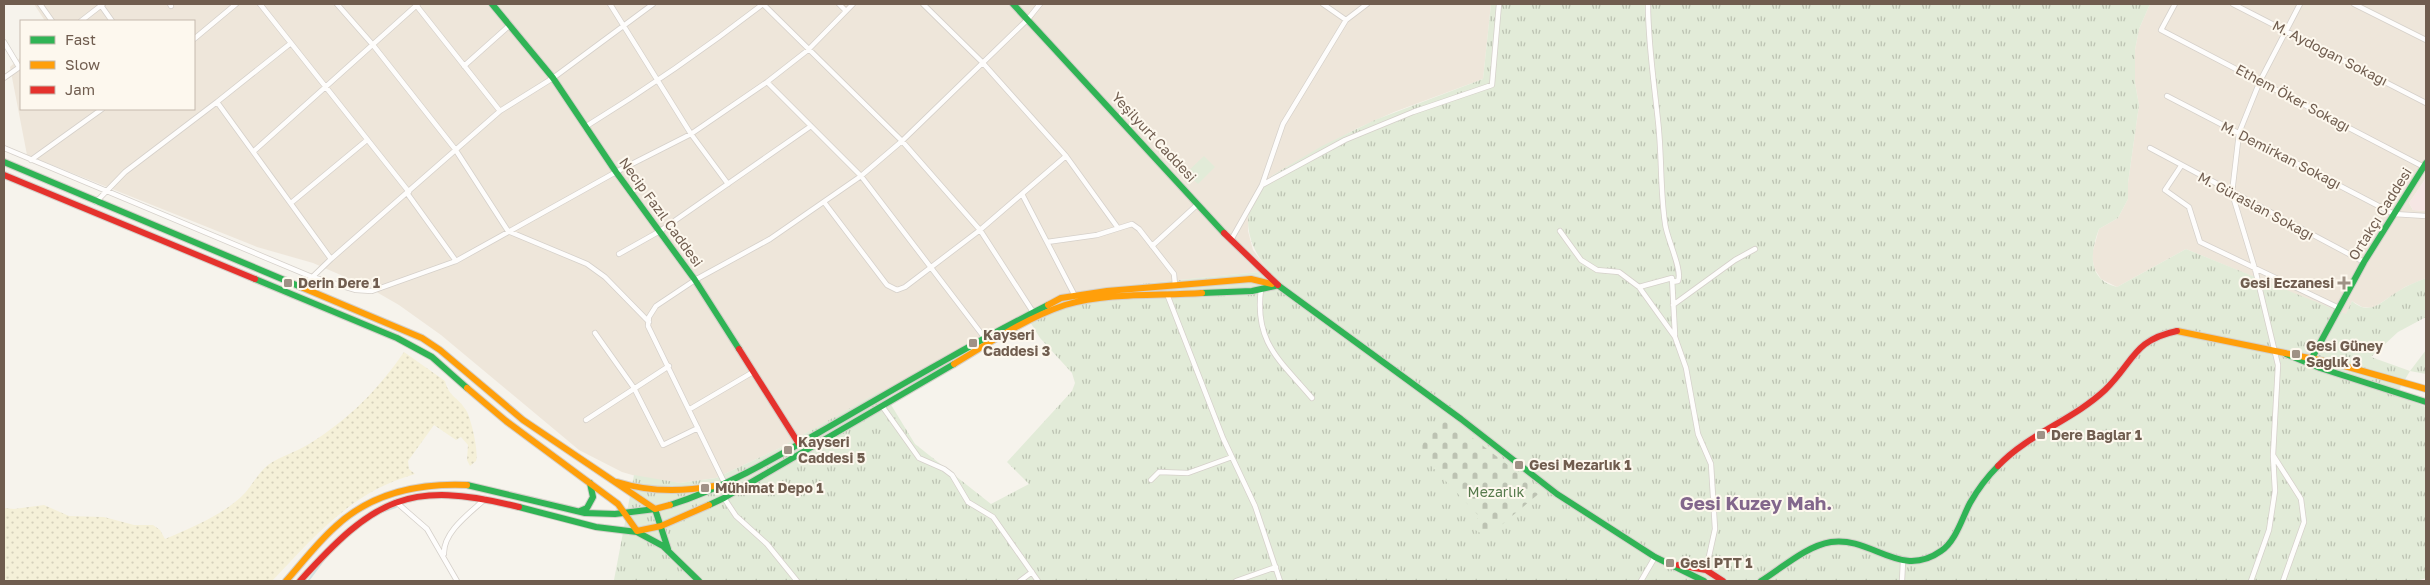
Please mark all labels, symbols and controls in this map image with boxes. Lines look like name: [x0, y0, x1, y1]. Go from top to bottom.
street label: M. Aydoğan Sokağı: [2270, 16, 2391, 89]
legend: [20, 20, 195, 110]
text: Fast: [65, 30, 96, 48]
text: Slow: [65, 55, 100, 73]
street label: Ethem Öker Sokağı: [2233, 60, 2353, 135]
text: Jam: [65, 80, 95, 98]
street label: Yeşilyurt Caddesi: [1108, 88, 1200, 185]
street label: M. Demirkan Sokağı: [2218, 117, 2344, 192]
street label: Necip Fazıl Caddesi: [616, 154, 707, 270]
street label: Ortakçı Caddesi: [2344, 164, 2415, 263]
street label: M. Güraslan Sokağı: [2195, 168, 2317, 243]
place label: Derin Dere 1: [298, 274, 380, 291]
place label: Gesi Eczanesi: [2240, 274, 2334, 291]
marker: Derin Dere 1: [282, 277, 294, 289]
marker: Gesi Eczanesi: [2338, 277, 2350, 289]
place label: Kayseri Caddesi 3: [983, 326, 1050, 359]
marker: Kayseri Caddesi 3: [967, 337, 979, 349]
place label: Gesi Güney Sağlık 3: [2306, 337, 2384, 370]
marker: Gesi Güney Sağlık 3: [2290, 348, 2302, 360]
place label: Dere Bağlar 1: [2051, 426, 2142, 443]
marker: Dere Bağlar 1: [2035, 429, 2047, 441]
place label: Kayseri Caddesi 5: [798, 433, 866, 466]
marker: Kayseri Caddesi 5: [782, 444, 794, 456]
place label: Gesi Mezarlık 1: [1529, 456, 1631, 473]
marker: Gesi Mezarlık 1: [1513, 459, 1525, 471]
place label: Mühimat Depo 1: [715, 479, 824, 496]
marker: Mühimat Depo 1: [699, 482, 711, 494]
park label: Mezarlık: [1468, 483, 1524, 500]
district label: Gesi Kuzey Mah.: [1680, 491, 1832, 514]
place label: Gesi PTT 1: [1680, 554, 1752, 571]
marker: Gesi PTT 1: [1664, 557, 1676, 569]

